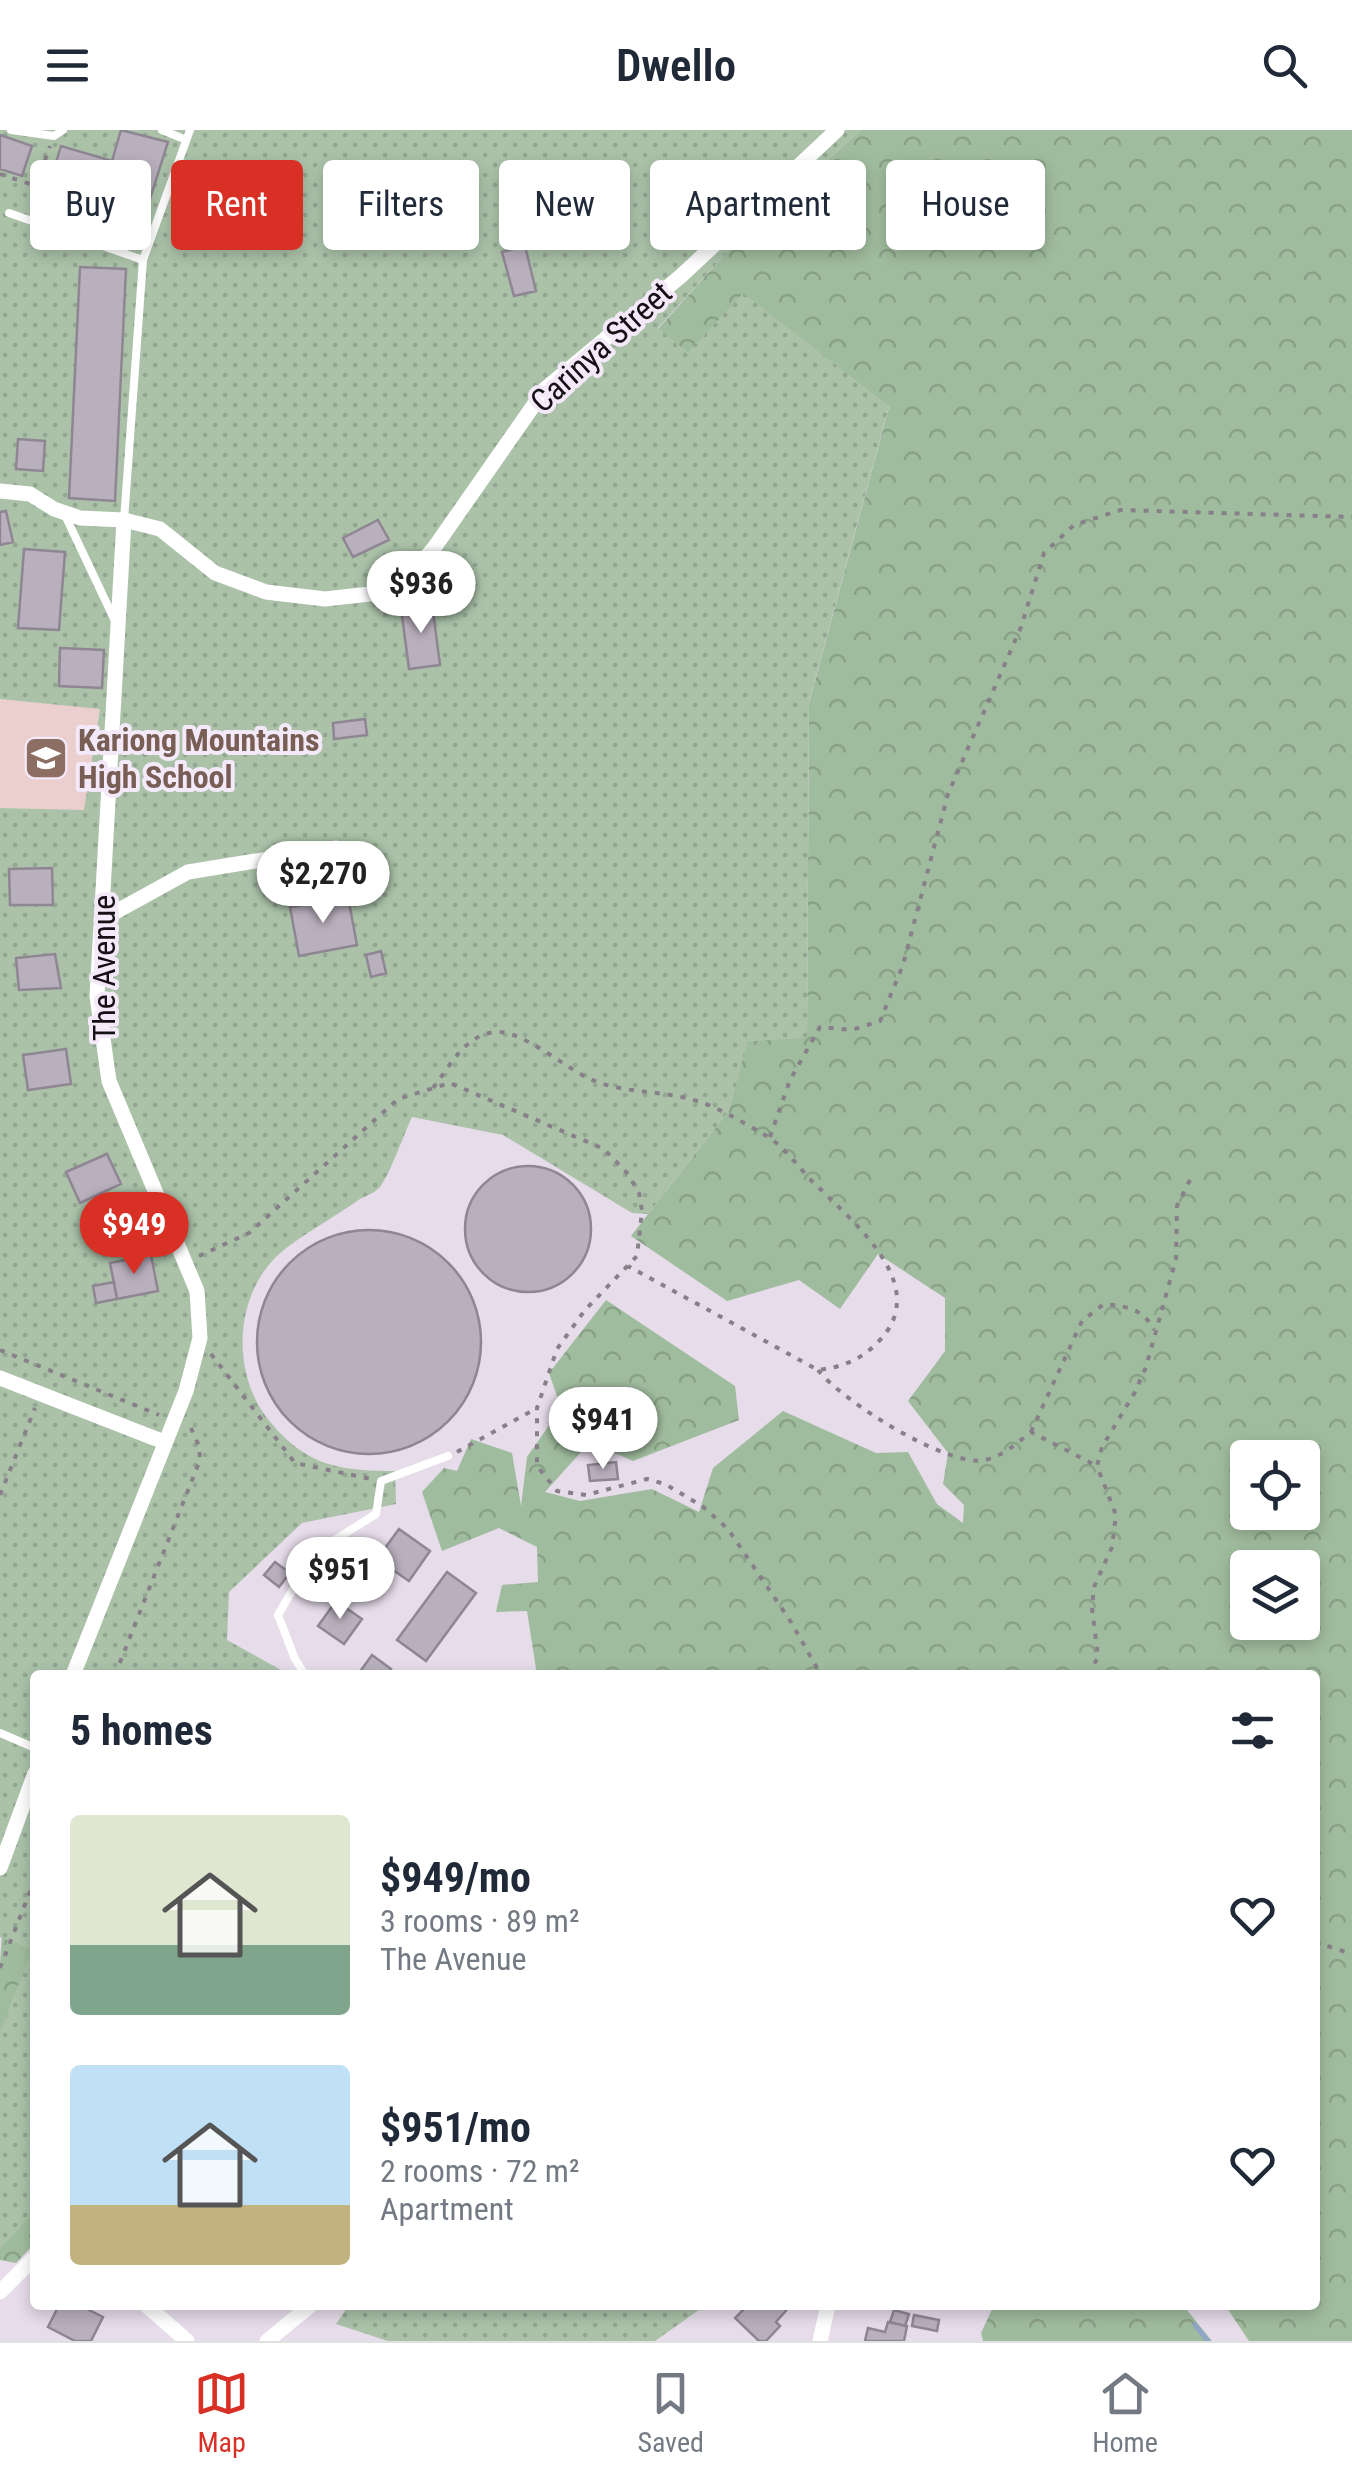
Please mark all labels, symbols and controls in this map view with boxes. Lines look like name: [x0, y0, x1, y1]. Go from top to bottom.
icon: menu: [40, 38, 95, 93]
icon: search: [1257, 38, 1312, 93]
text: Dwello: [616, 39, 736, 92]
chip: Buy: [30, 160, 151, 250]
chip: Rent: [171, 160, 303, 250]
chip: Filters: [323, 160, 479, 250]
chip: New: [499, 160, 630, 250]
chip: Apartment: [650, 160, 866, 250]
chip: House: [886, 160, 1045, 250]
street label: Carinya Street: [523, 274, 679, 420]
pin: $936: [362, 551, 480, 636]
text: $936: [389, 564, 453, 602]
place label: Kariong Mountains High School: [78, 721, 320, 796]
school or university icon: Kariong Mountains High School: [23, 735, 69, 781]
pin: $2,270: [242, 841, 404, 926]
text: $2,270: [279, 854, 367, 892]
street label: The Avenue: [85, 895, 123, 1041]
pin: $949: [75, 1192, 193, 1277]
text: $949: [102, 1205, 166, 1243]
pin: $941: [544, 1387, 662, 1472]
text: $941: [571, 1400, 635, 1438]
map controls: [1230, 1440, 1320, 1640]
button: locate: [1230, 1440, 1320, 1530]
pin: $951: [281, 1537, 399, 1622]
text: $951: [308, 1550, 372, 1588]
button: layers: [1230, 1550, 1320, 1640]
icon: filters: [1225, 1703, 1280, 1758]
text: 5 homes: [70, 1706, 213, 1755]
text: $949/mo: [380, 1853, 531, 1902]
icon: home: [150, 1855, 270, 1975]
icon: heart: [1225, 1888, 1280, 1943]
text: 3 rooms · 89 m²: [380, 1902, 579, 1940]
text: The Avenue: [380, 1940, 527, 1978]
text: $951/mo: [380, 2103, 531, 2152]
icon: home: [150, 2105, 270, 2225]
icon: heart: [1225, 2138, 1280, 2193]
text: 2 rooms · 72 m²: [380, 2152, 579, 2190]
text: Apartment: [380, 2190, 514, 2228]
tab: Map: [194, 2366, 249, 2459]
tab: Saved: [637, 2366, 704, 2459]
tab: Home: [1092, 2366, 1158, 2459]

